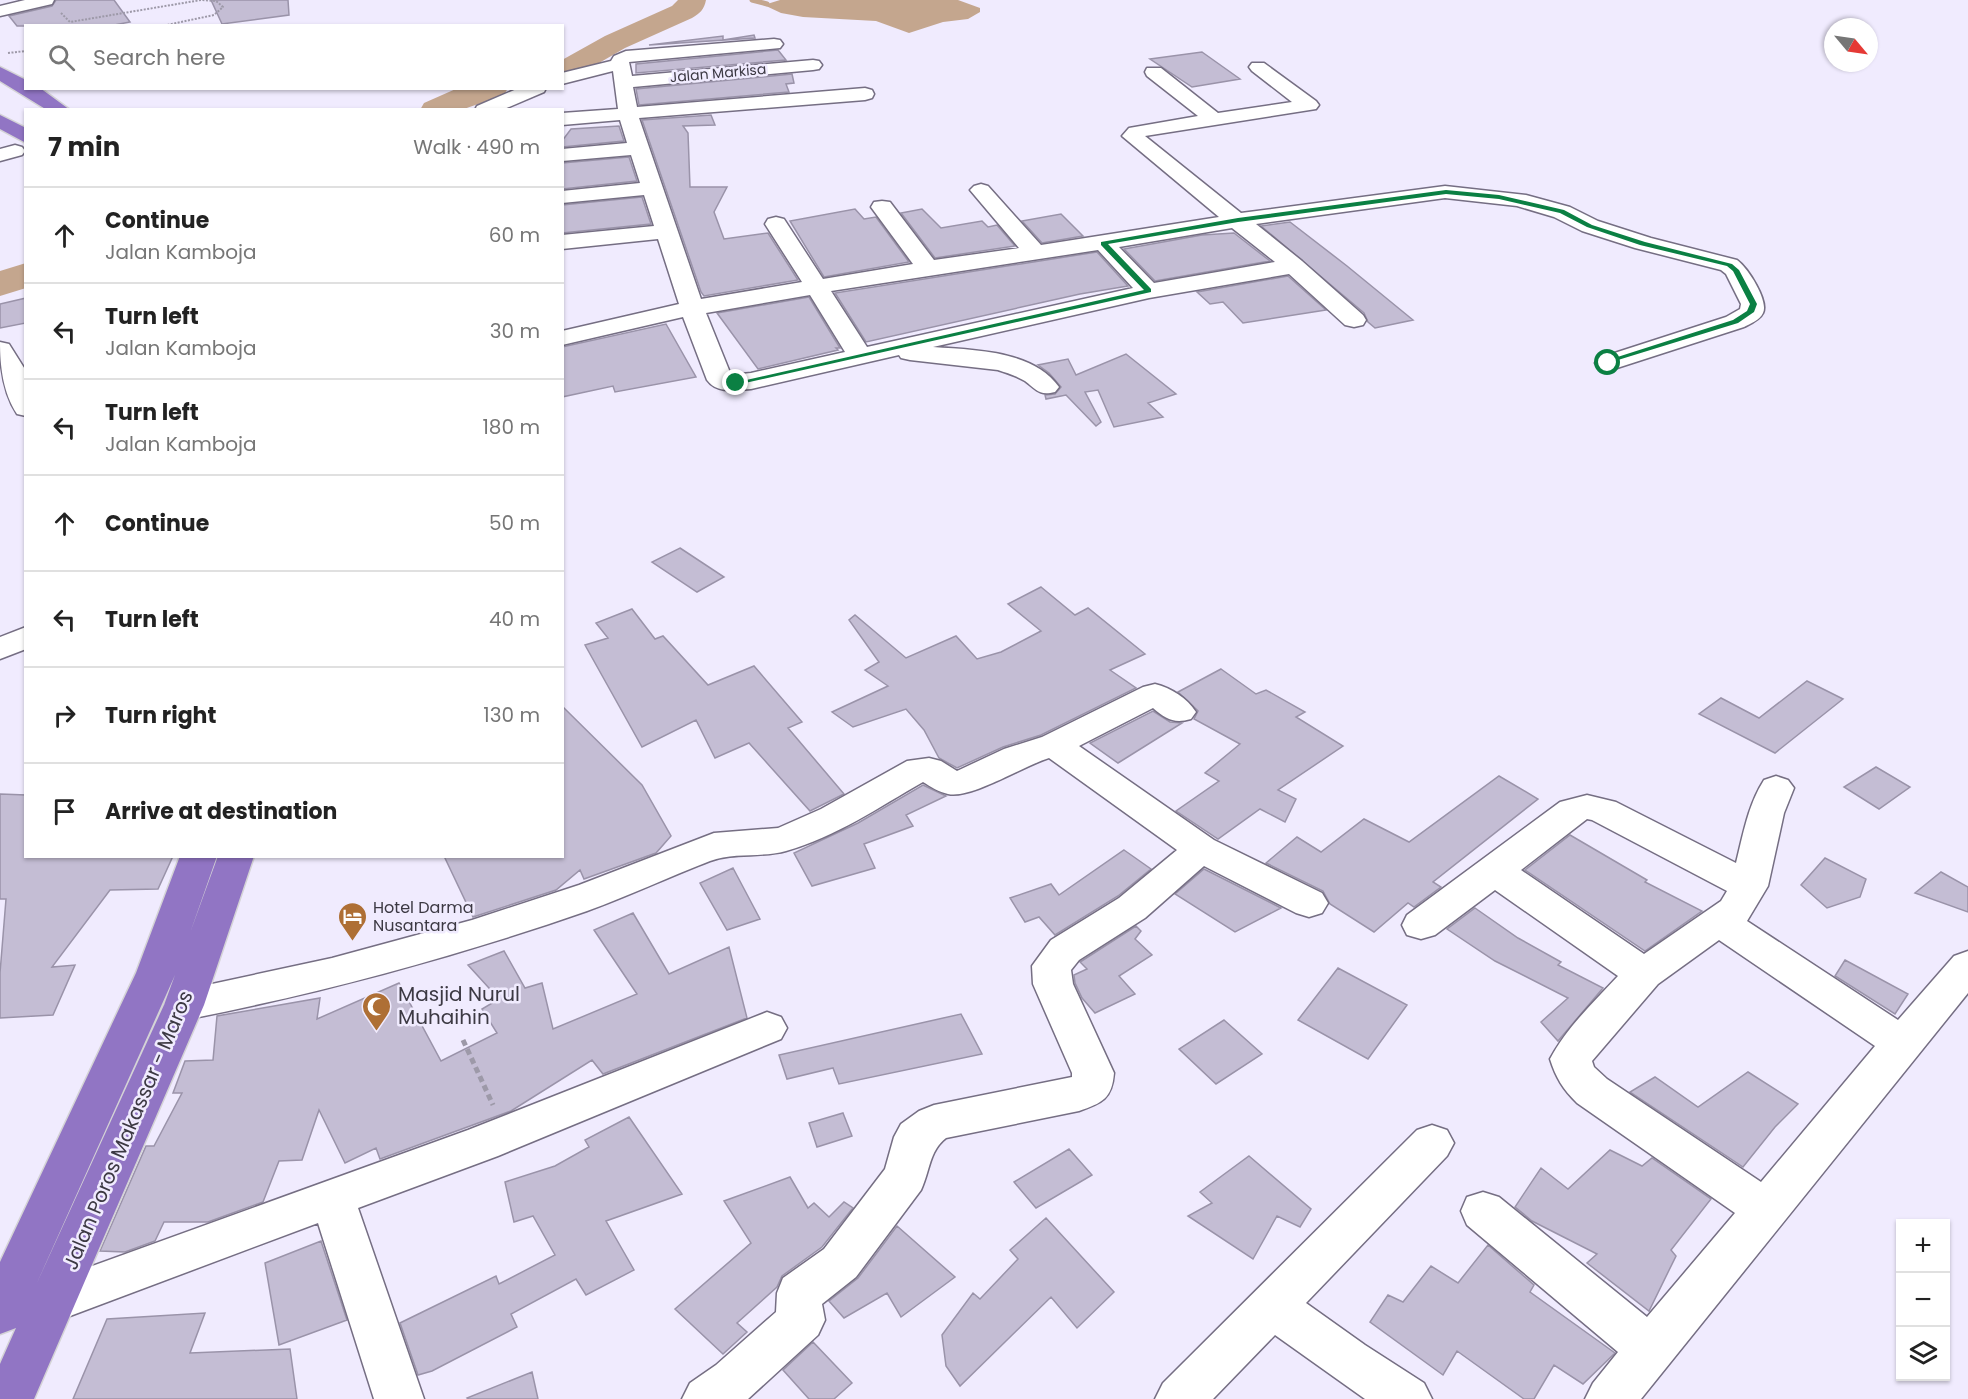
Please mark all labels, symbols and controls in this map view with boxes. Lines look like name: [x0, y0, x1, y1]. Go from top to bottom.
north arrow: [1824, 18, 1878, 72]
search box: [24, 24, 564, 90]
icon: search: [45, 41, 78, 74]
text: Search here: [93, 42, 226, 73]
street label: Jalan Markisa: [669, 59, 767, 87]
text: 7 min: [48, 129, 120, 165]
text: Walk · 490 m: [413, 133, 540, 161]
text: Continue: [105, 205, 209, 236]
icon: ahead: [48, 219, 81, 252]
text: 60 m: [489, 221, 540, 249]
text: Jalan Kamboja: [105, 238, 257, 266]
text: Turn left: [105, 301, 199, 332]
icon: left: [48, 315, 81, 348]
text: 30 m: [490, 317, 540, 345]
text: Jalan Kamboja: [105, 334, 257, 362]
route start: [1594, 349, 1620, 375]
route end: [722, 369, 748, 395]
text: Turn left: [105, 397, 199, 428]
icon: left: [48, 411, 81, 444]
text: 180 m: [482, 413, 540, 441]
text: Jalan Kamboja: [105, 430, 257, 458]
icon: ahead: [48, 507, 81, 540]
text: Continue: [105, 508, 209, 539]
text: 50 m: [489, 509, 540, 537]
icon: left: [48, 603, 81, 636]
text: Turn left: [105, 604, 199, 635]
text: 40 m: [489, 605, 540, 633]
icon: right: [48, 699, 81, 732]
text: Turn right: [105, 700, 216, 731]
text: 130 m: [483, 701, 540, 729]
icon: arrive: [48, 795, 81, 828]
text: Arrive at destination: [105, 796, 337, 827]
place label: Hotel Darma Nusantara: [373, 896, 474, 937]
hotel icon: Hotel Darma Nusantara: [336, 900, 368, 942]
place label: Masjid Nurul Muhaihin: [398, 980, 520, 1031]
street label: Jalan Poros Makassar - Maros: [56, 986, 200, 1274]
mosque icon: Masjid Nurul Muhaihin: [361, 990, 393, 1032]
map controls: [1896, 1219, 1950, 1381]
button: +: [1896, 1219, 1950, 1273]
button: −: [1896, 1273, 1950, 1327]
button: layers: [1896, 1327, 1950, 1381]

